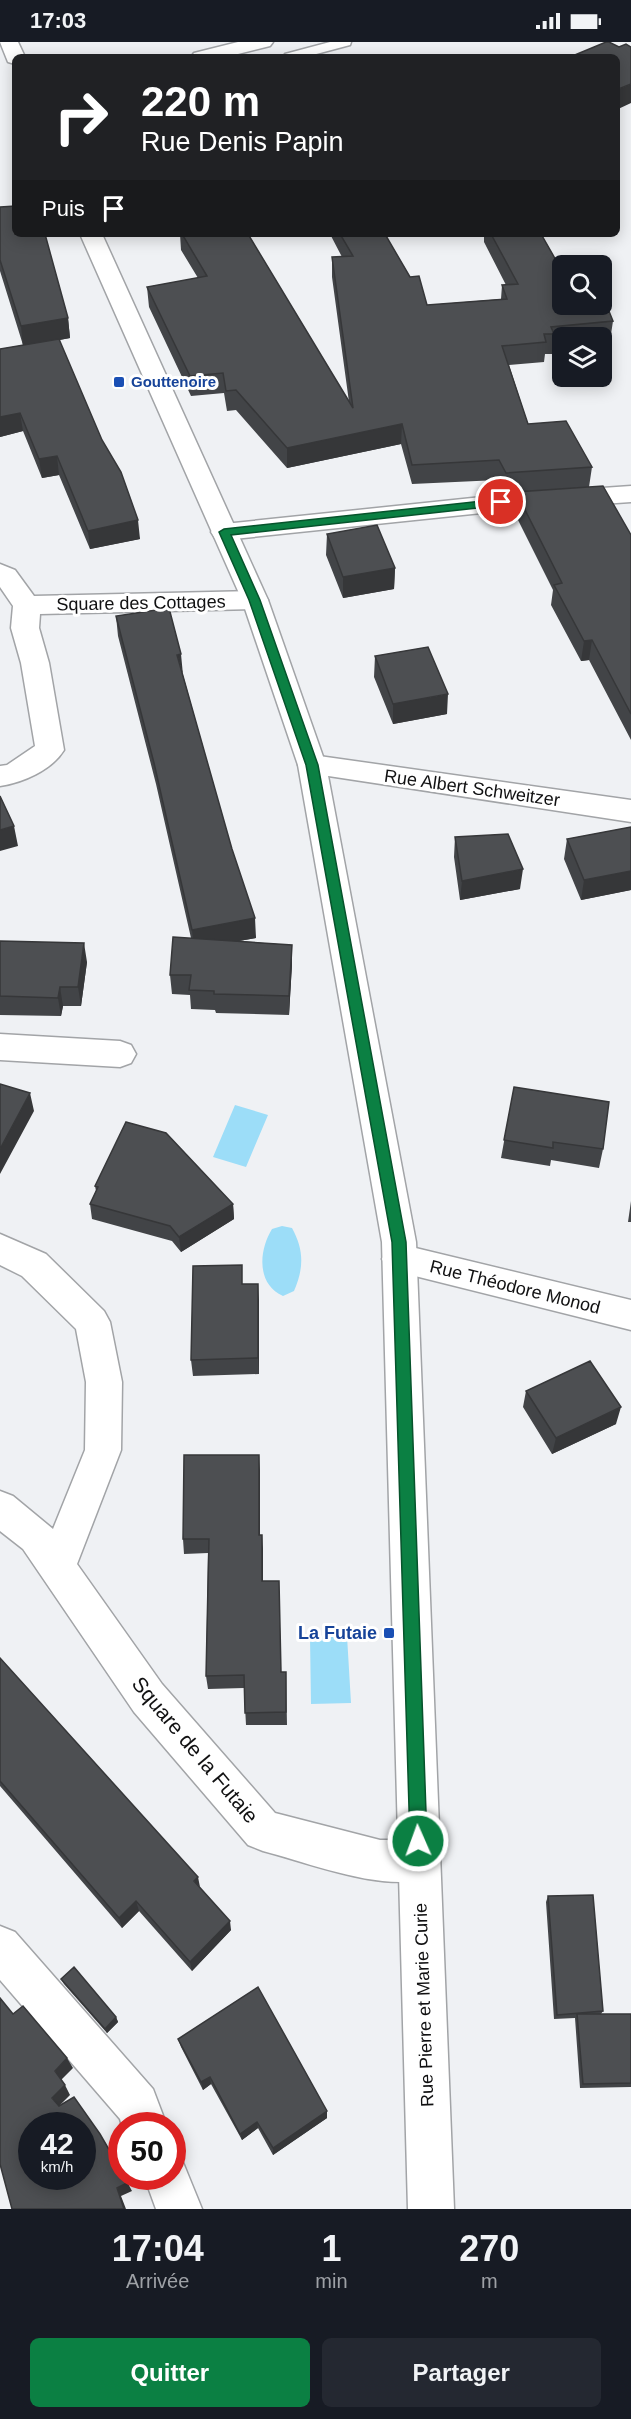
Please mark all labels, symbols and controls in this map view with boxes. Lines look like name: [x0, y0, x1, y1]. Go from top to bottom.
text: 17:03: [30, 8, 86, 33]
icon: right: [42, 78, 120, 156]
text: 220 m: [141, 78, 260, 125]
text: Rue Denis Papin: [141, 127, 344, 157]
icon: arrive: [97, 192, 130, 225]
text: Puis: [42, 196, 85, 221]
map controls: [552, 255, 612, 387]
button: search: [552, 255, 612, 315]
button: layers: [552, 327, 612, 387]
place label: Gouttenoire: [131, 373, 216, 390]
marker: Gouttenoire: [112, 375, 126, 389]
pin: [475, 476, 526, 527]
icon: arrive: [484, 485, 517, 518]
street label: Square des Cottages: [56, 592, 226, 614]
street label: Rue Albert Schweitzer: [383, 766, 561, 810]
street label: Rue Théodore Monod: [428, 1256, 602, 1318]
place label: La Futaie: [298, 1623, 377, 1643]
marker: La Futaie: [382, 1626, 396, 1640]
street label: Square de la Futaie: [128, 1672, 263, 1827]
position arrow: [386, 1809, 450, 1873]
street label: Rue Pierre et Marie Curie: [410, 1903, 438, 2107]
speed limit sign: 50: [108, 2112, 186, 2190]
text: 42: [40, 2127, 74, 2160]
text: km/h: [41, 2158, 73, 2175]
text: 17:04: [112, 2228, 204, 2269]
text: 1: [321, 2228, 341, 2269]
text: 270: [459, 2228, 519, 2269]
text: Arrivée: [126, 2270, 189, 2292]
text: min: [315, 2270, 348, 2292]
text: m: [481, 2270, 498, 2292]
button: Quitter: [30, 2338, 310, 2407]
button: Partager: [322, 2338, 601, 2407]

